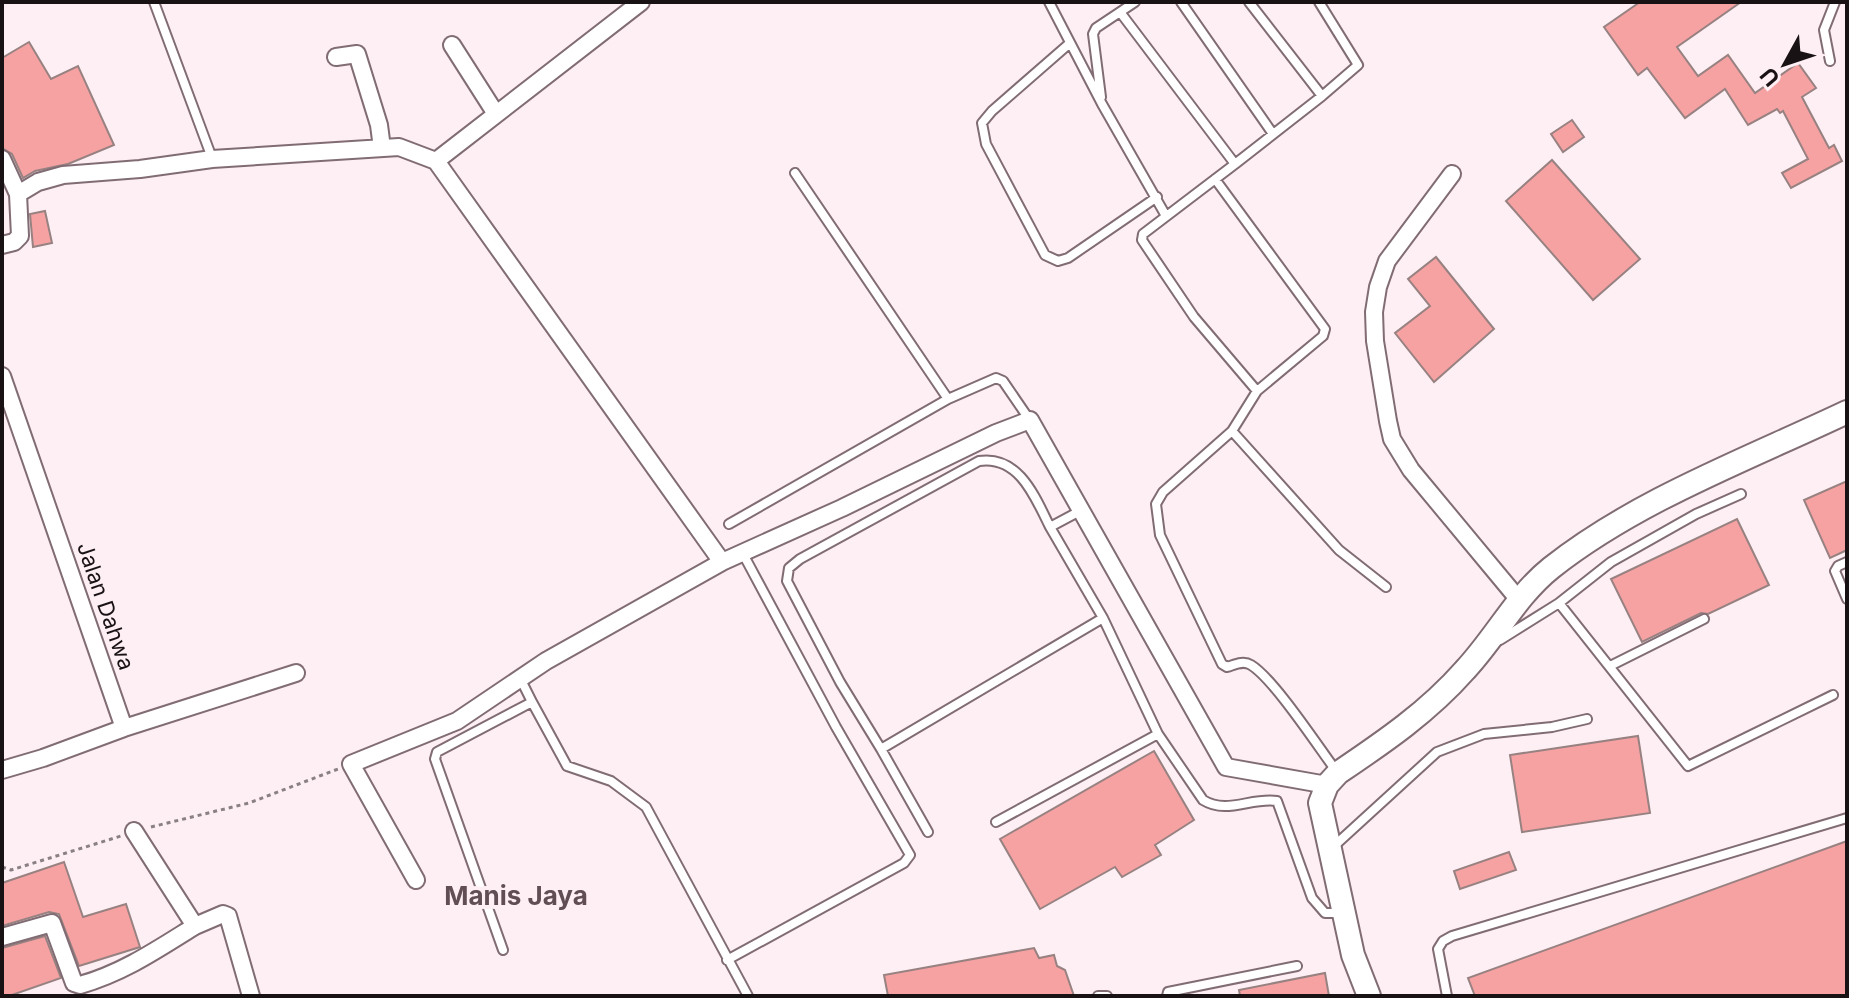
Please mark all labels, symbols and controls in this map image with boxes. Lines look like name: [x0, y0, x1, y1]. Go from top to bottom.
north arrow: [1745, 24, 1825, 104]
text: U: [1755, 62, 1785, 91]
street label: Jalan Dahwa: [72, 539, 140, 673]
district label: Manis Jaya: [444, 880, 588, 911]

